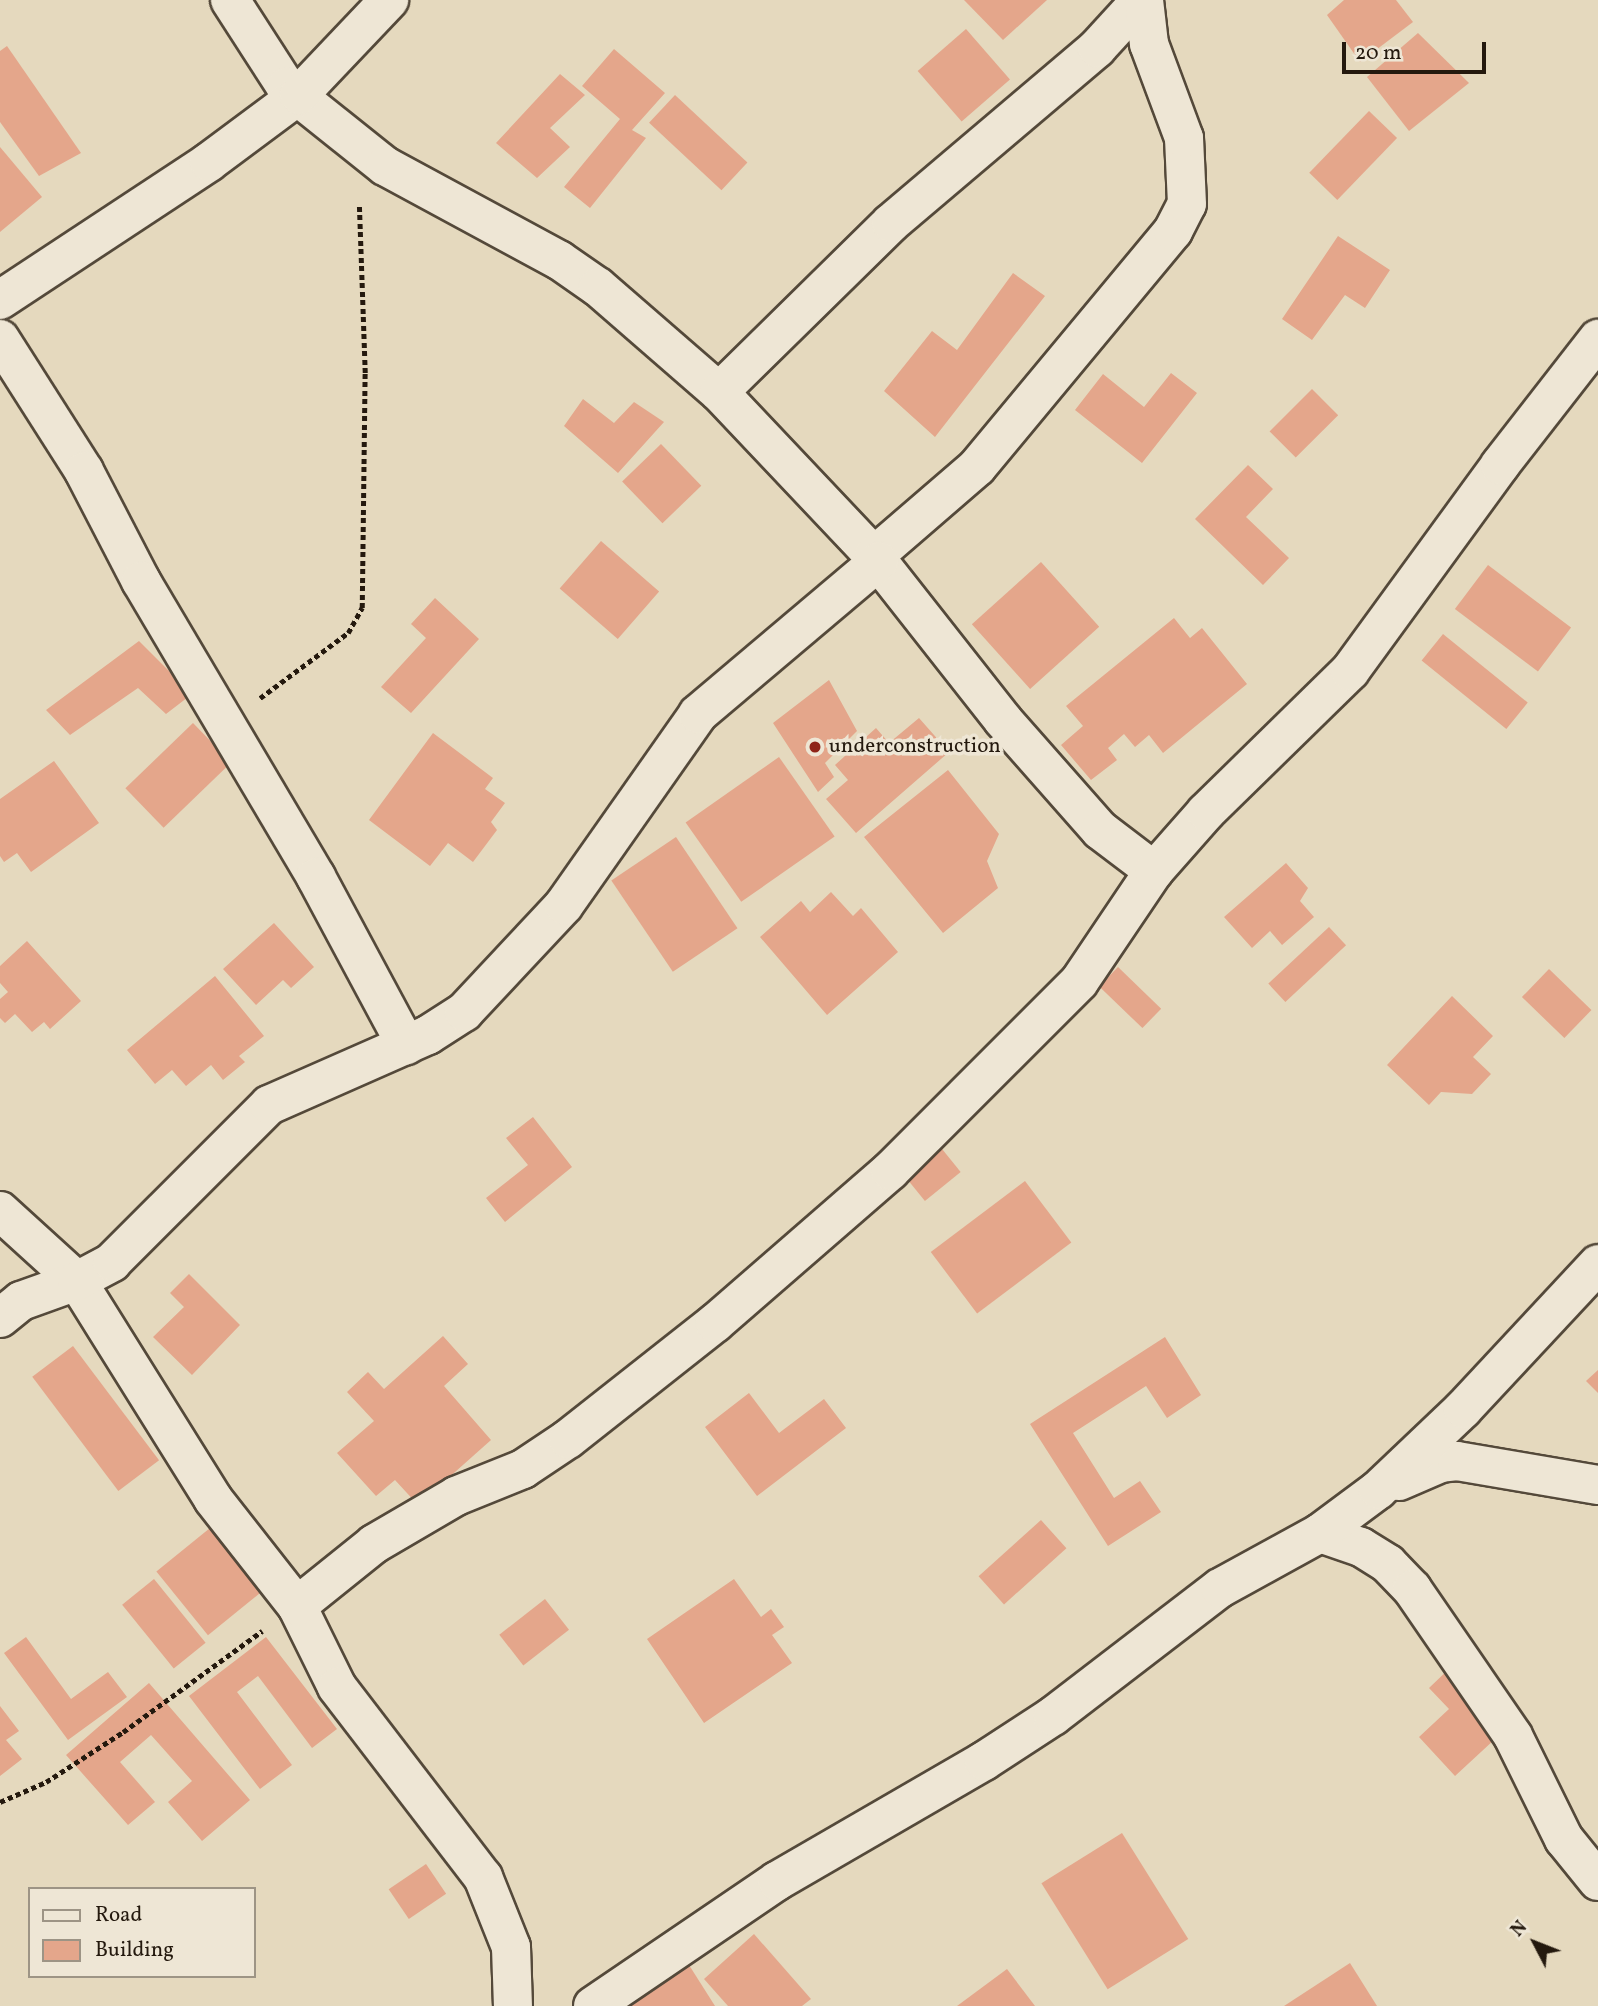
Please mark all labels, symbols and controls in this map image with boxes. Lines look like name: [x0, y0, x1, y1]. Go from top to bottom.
scale bar: [1346, 28, 1490, 72]
text: 20 m: [1355, 39, 1401, 68]
place label: underconstruction: [829, 734, 1001, 760]
marker: underconstruction: [807, 739, 823, 755]
legend: [28, 1887, 256, 1978]
text: Road: [95, 1901, 142, 1930]
north arrow: [1500, 1908, 1570, 1978]
text: N: [1505, 1915, 1534, 1943]
text: Building: [95, 1936, 174, 1965]

